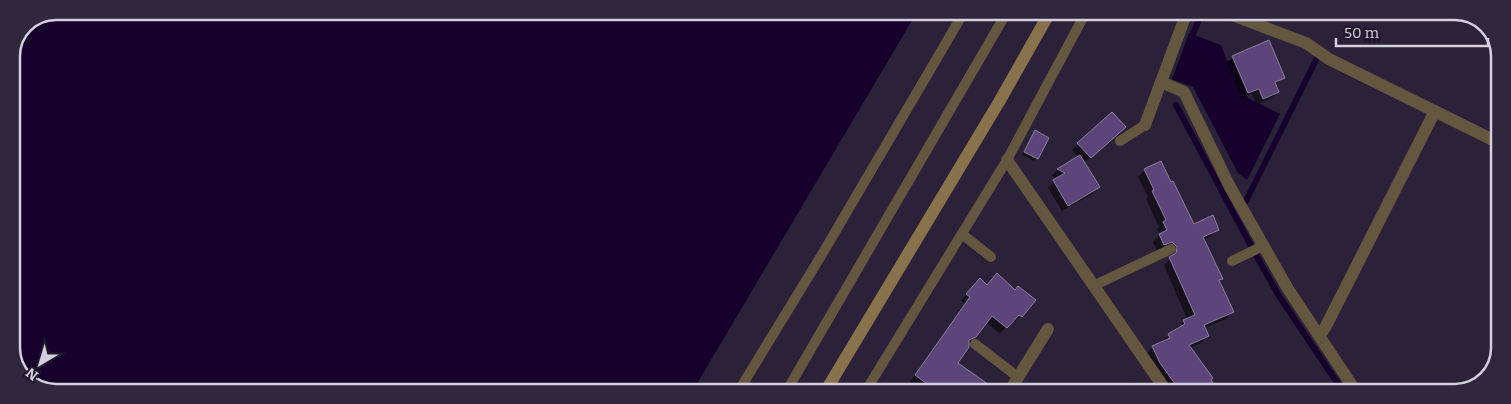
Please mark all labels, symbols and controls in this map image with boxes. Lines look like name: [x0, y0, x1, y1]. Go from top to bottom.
scale bar: [1336, 15, 1488, 47]
text: 50 m: [1344, 24, 1380, 42]
north arrow: [15, 339, 65, 389]
text: N: [23, 364, 42, 384]

